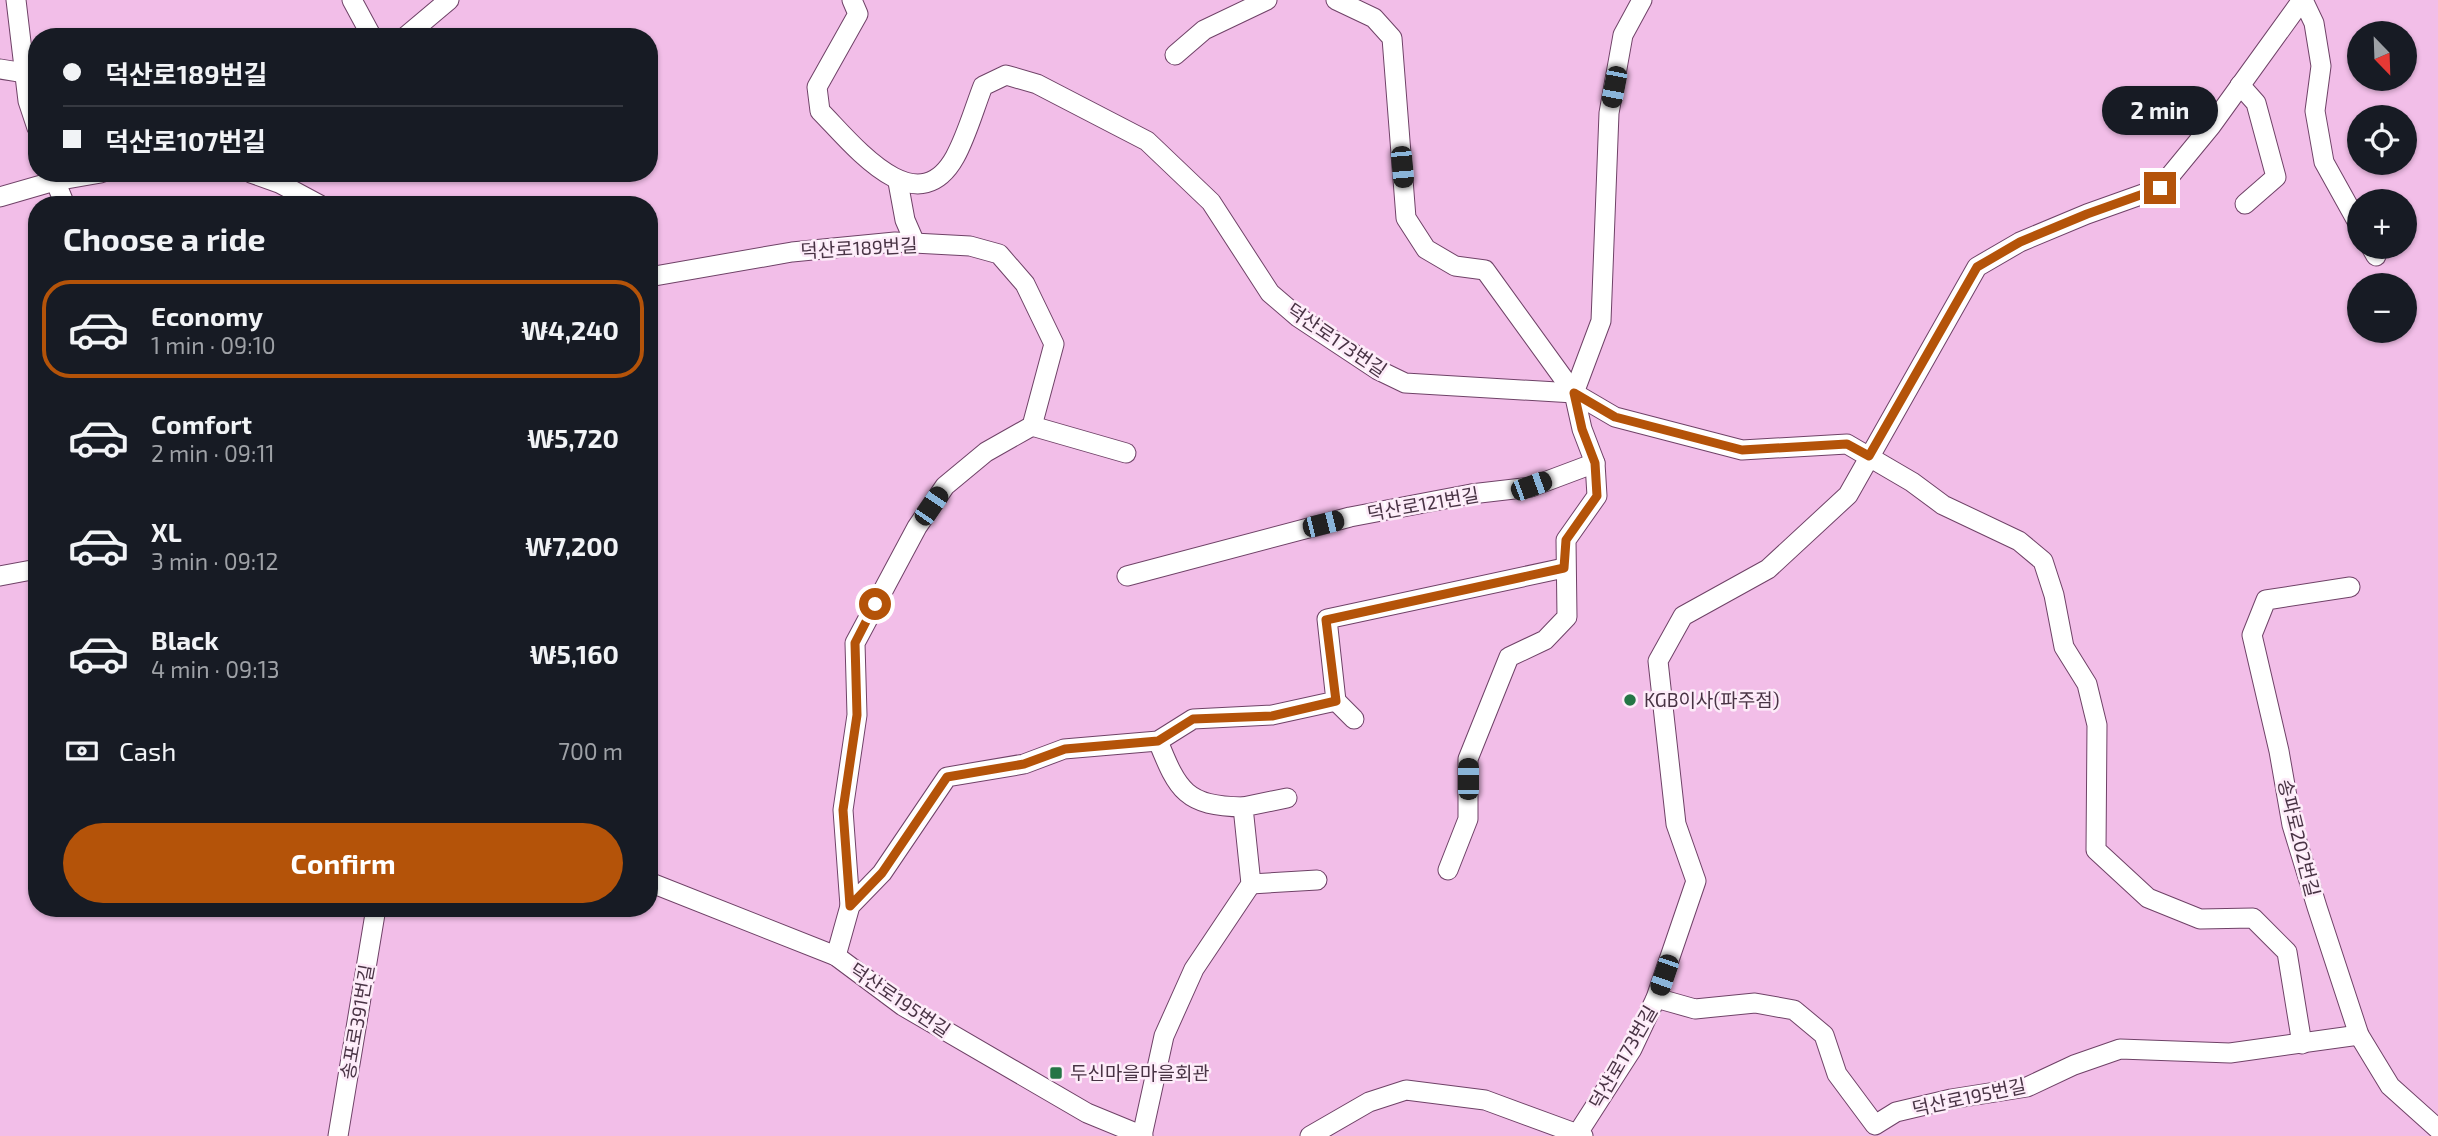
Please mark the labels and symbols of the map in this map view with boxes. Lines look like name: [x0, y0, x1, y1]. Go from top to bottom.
north arrow: [2347, 21, 2417, 91]
car: [1600, 64, 1629, 110]
callout: 2 min: [2102, 86, 2218, 136]
car: [1390, 145, 1415, 189]
route end: [2144, 172, 2176, 204]
street label: 덕산로189번길: [800, 233, 918, 262]
street label: 덕산로173번길: [1283, 298, 1391, 381]
car: [1508, 469, 1555, 503]
street label: 덕산로121번길: [1365, 482, 1481, 525]
car: [911, 483, 952, 529]
car: [1301, 509, 1346, 539]
route start: [859, 588, 891, 620]
place label: KGB이사(파주점): [1644, 688, 1780, 711]
marker: KGB이사(파주점): [1622, 692, 1638, 708]
car: [1458, 758, 1479, 800]
street label: 송파로202번길: [2274, 777, 2325, 899]
car: [1648, 952, 1681, 998]
street label: 덕산로195번길: [846, 958, 955, 1042]
street label: 송포로391번길: [335, 963, 378, 1081]
street label: 덕산로173번길: [1584, 1001, 1661, 1112]
place label: 두신마을마을회관: [1070, 1061, 1210, 1084]
marker: 두신마을마을회관: [1048, 1065, 1064, 1081]
street label: 덕산로195번길: [1910, 1073, 2028, 1120]

